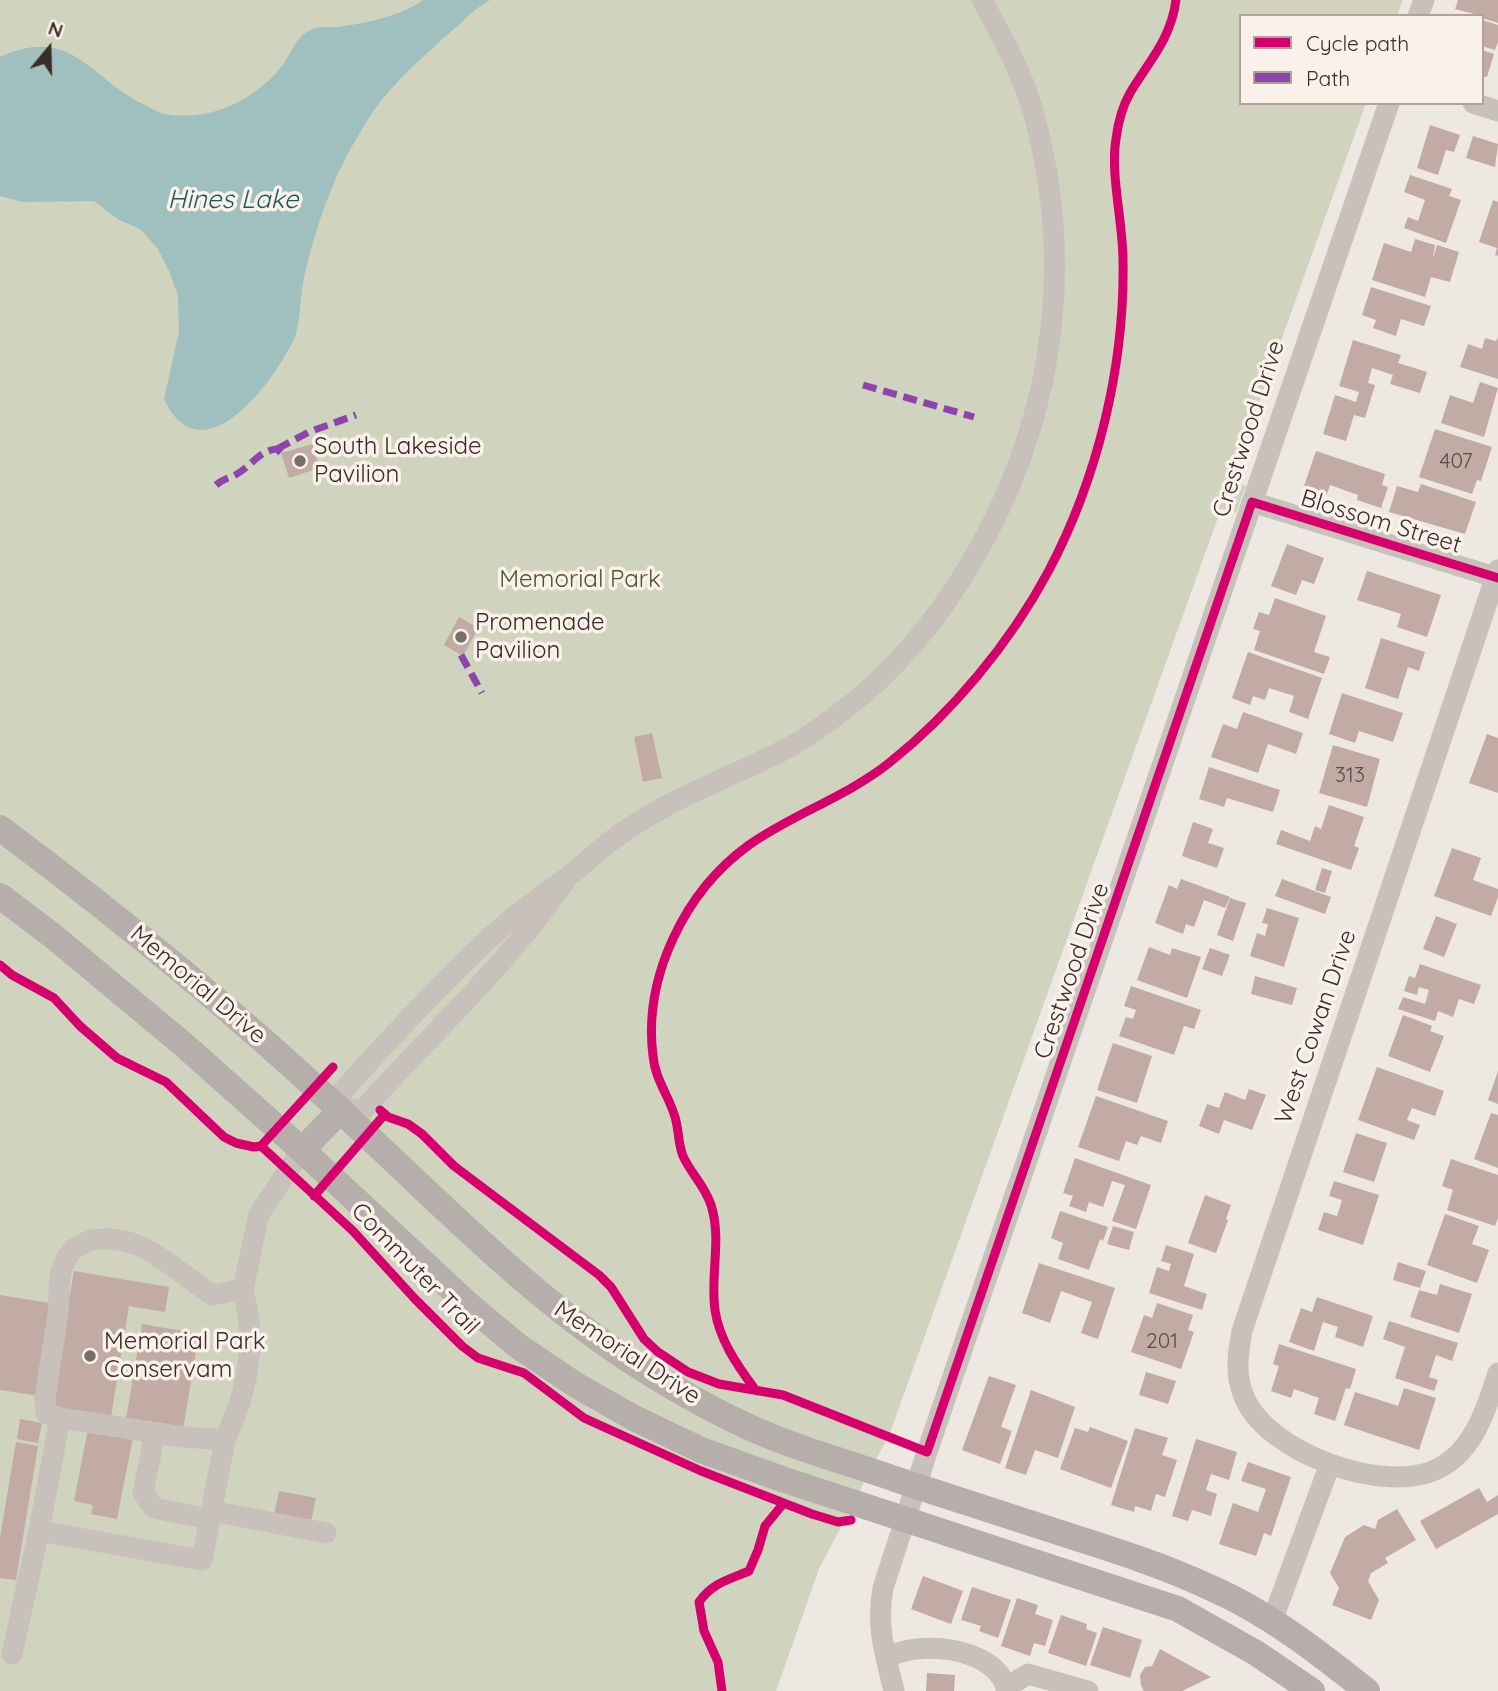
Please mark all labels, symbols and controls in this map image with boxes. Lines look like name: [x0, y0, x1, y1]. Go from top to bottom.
north arrow: [14, 14, 84, 84]
legend: [1239, 14, 1484, 105]
text: N: [45, 16, 66, 43]
text: Cycle path: [1306, 30, 1409, 56]
text: Path: [1306, 65, 1350, 91]
water label: Hines Lake: [168, 184, 298, 216]
street label: Crestwood Drive: [1207, 337, 1291, 521]
place label: South Lakeside Pavilion: [314, 433, 482, 489]
house number: 407: [1439, 449, 1473, 475]
marker: South Lakeside Pavilion: [292, 453, 308, 469]
street label: Blossom Street: [1297, 484, 1465, 560]
park label: Memorial Park: [499, 566, 661, 594]
place label: Promenade Pavilion: [475, 609, 604, 665]
marker: Promenade Pavilion: [453, 629, 469, 645]
house number: 313: [1335, 763, 1365, 789]
street label: Crestwood Drive: [1028, 879, 1116, 1063]
street label: Memorial Drive: [124, 920, 272, 1050]
street label: West Cowan Drive: [1269, 926, 1363, 1128]
street label: Commuter Trail: [345, 1197, 485, 1341]
street label: Memorial Drive: [548, 1295, 706, 1411]
place label: Memorial Park Conservam: [104, 1328, 266, 1384]
house number: 201: [1146, 1329, 1178, 1355]
marker: Memorial Park Conservam: [82, 1348, 98, 1364]

